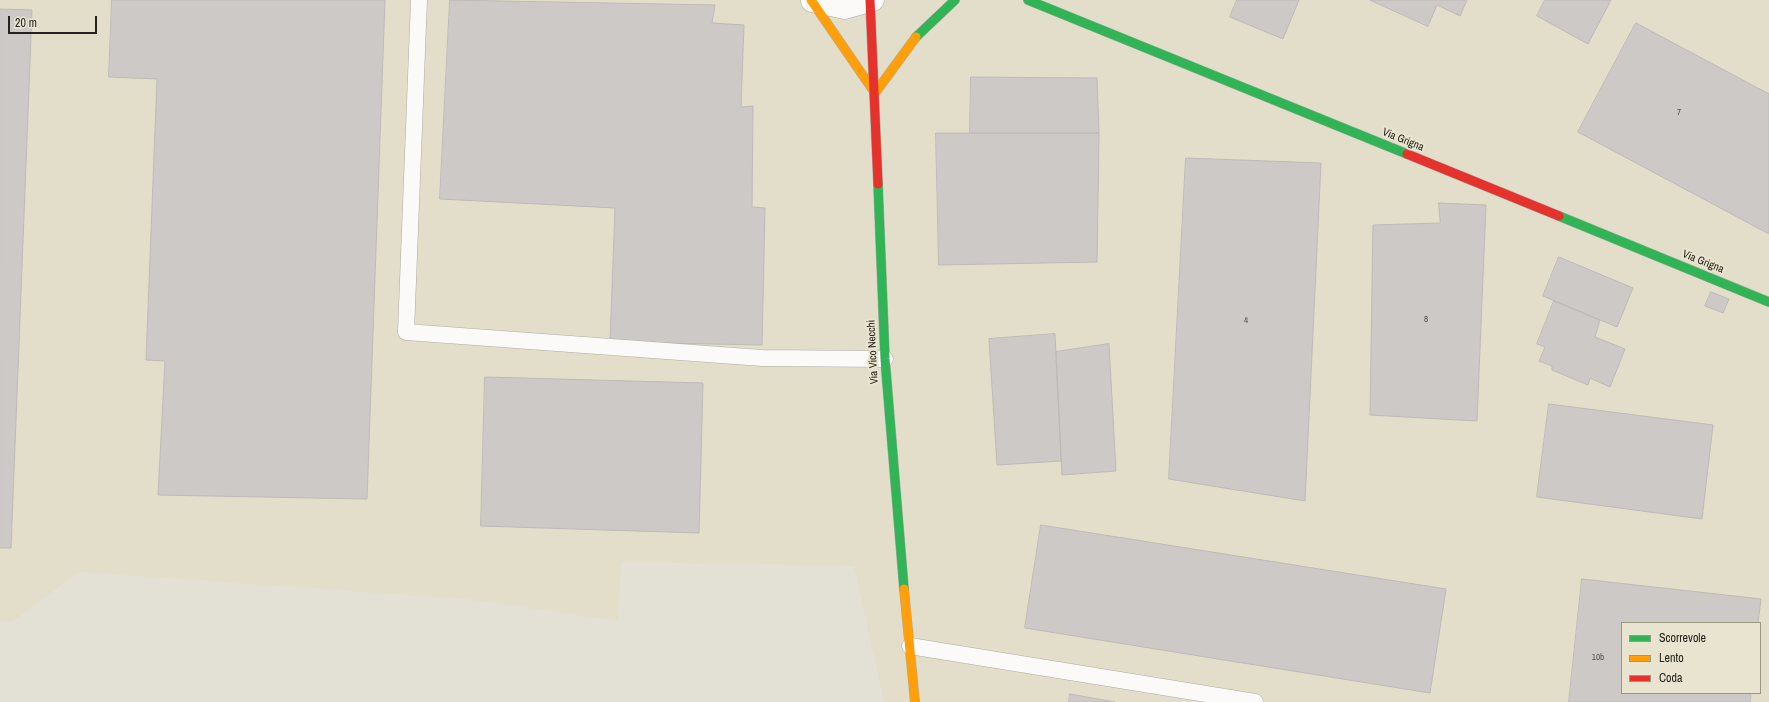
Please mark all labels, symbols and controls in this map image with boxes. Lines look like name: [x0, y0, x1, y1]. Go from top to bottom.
scale bar: [10, 8, 99, 34]
text: 20 m: [15, 15, 37, 31]
house number: 7: [1677, 108, 1681, 118]
street label: Via Grigna: [1380, 126, 1426, 154]
street label: Via Grigna: [1680, 248, 1726, 276]
house number: 8: [1424, 315, 1428, 325]
house number: 4: [1244, 316, 1248, 326]
street label: Via Vico Necchi: [865, 320, 881, 384]
legend: [1621, 622, 1761, 694]
text: Scorrevole: [1659, 630, 1706, 646]
text: Lento: [1659, 650, 1684, 666]
house number: 10b: [1592, 653, 1604, 663]
text: Coda: [1659, 670, 1683, 686]

